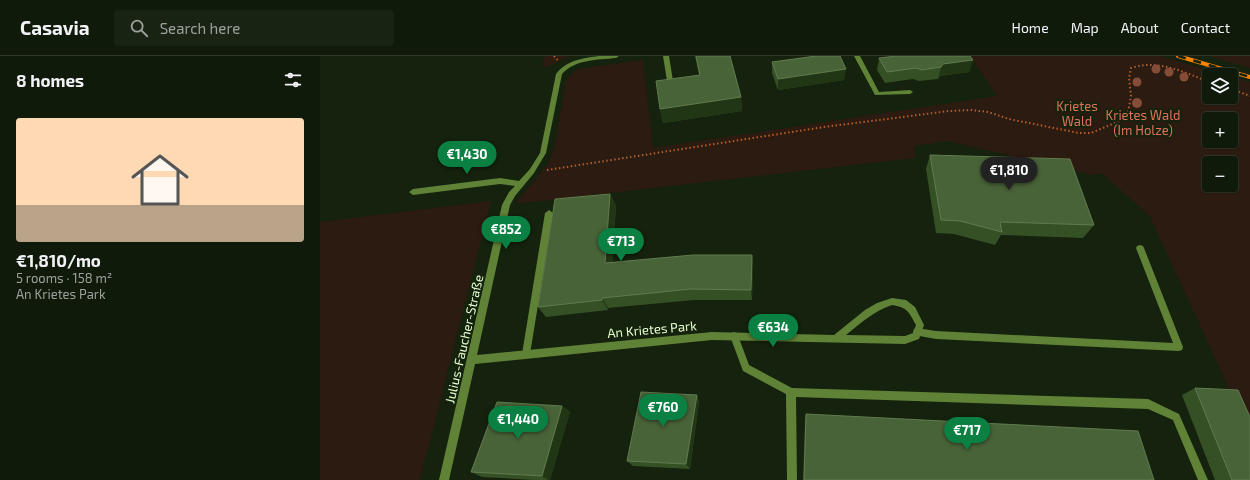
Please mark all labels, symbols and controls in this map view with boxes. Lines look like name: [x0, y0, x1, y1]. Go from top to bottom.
search box: [114, 10, 394, 46]
text: Casavia: [20, 16, 90, 39]
icon: search: [128, 17, 150, 39]
text: Search here: [160, 19, 240, 37]
text: Home: [1012, 19, 1049, 36]
text: Map: [1071, 19, 1099, 36]
text: About: [1121, 19, 1159, 36]
text: Contact: [1181, 19, 1230, 36]
map controls: [1202, 68, 1238, 192]
button: layers: [1202, 68, 1238, 104]
icon: filters: [282, 69, 304, 91]
text: 8 homes: [16, 70, 84, 90]
park label: Krietes Wald: [1056, 98, 1098, 129]
park label: Krietes Wald (Im Holze): [1106, 107, 1180, 138]
button: +: [1202, 112, 1238, 148]
pin: €1,430: [434, 141, 500, 175]
icon: home: [124, 144, 196, 216]
text: €1,430: [447, 146, 487, 162]
button: −: [1202, 156, 1238, 192]
pin: €1,810: [976, 157, 1042, 191]
text: €1,810: [989, 162, 1029, 178]
pin: €852: [482, 216, 530, 250]
text: €852: [490, 221, 522, 237]
pin: €713: [597, 228, 645, 262]
text: €713: [607, 233, 635, 249]
text: €1,810/mo: [16, 250, 101, 270]
text: 5 rooms · 158 m²: [16, 270, 112, 286]
street label: Julius-Faucher-Straße: [441, 273, 487, 405]
text: An Krietes Park: [16, 286, 106, 302]
pin: €634: [749, 314, 797, 348]
street label: An Krietes Park: [607, 317, 698, 341]
text: €634: [757, 319, 789, 335]
pin: €760: [639, 394, 687, 428]
text: €760: [647, 399, 679, 415]
pin: €1,440: [485, 406, 551, 440]
text: €1,440: [497, 411, 539, 427]
pin: €717: [943, 417, 991, 451]
text: €717: [953, 422, 981, 438]

